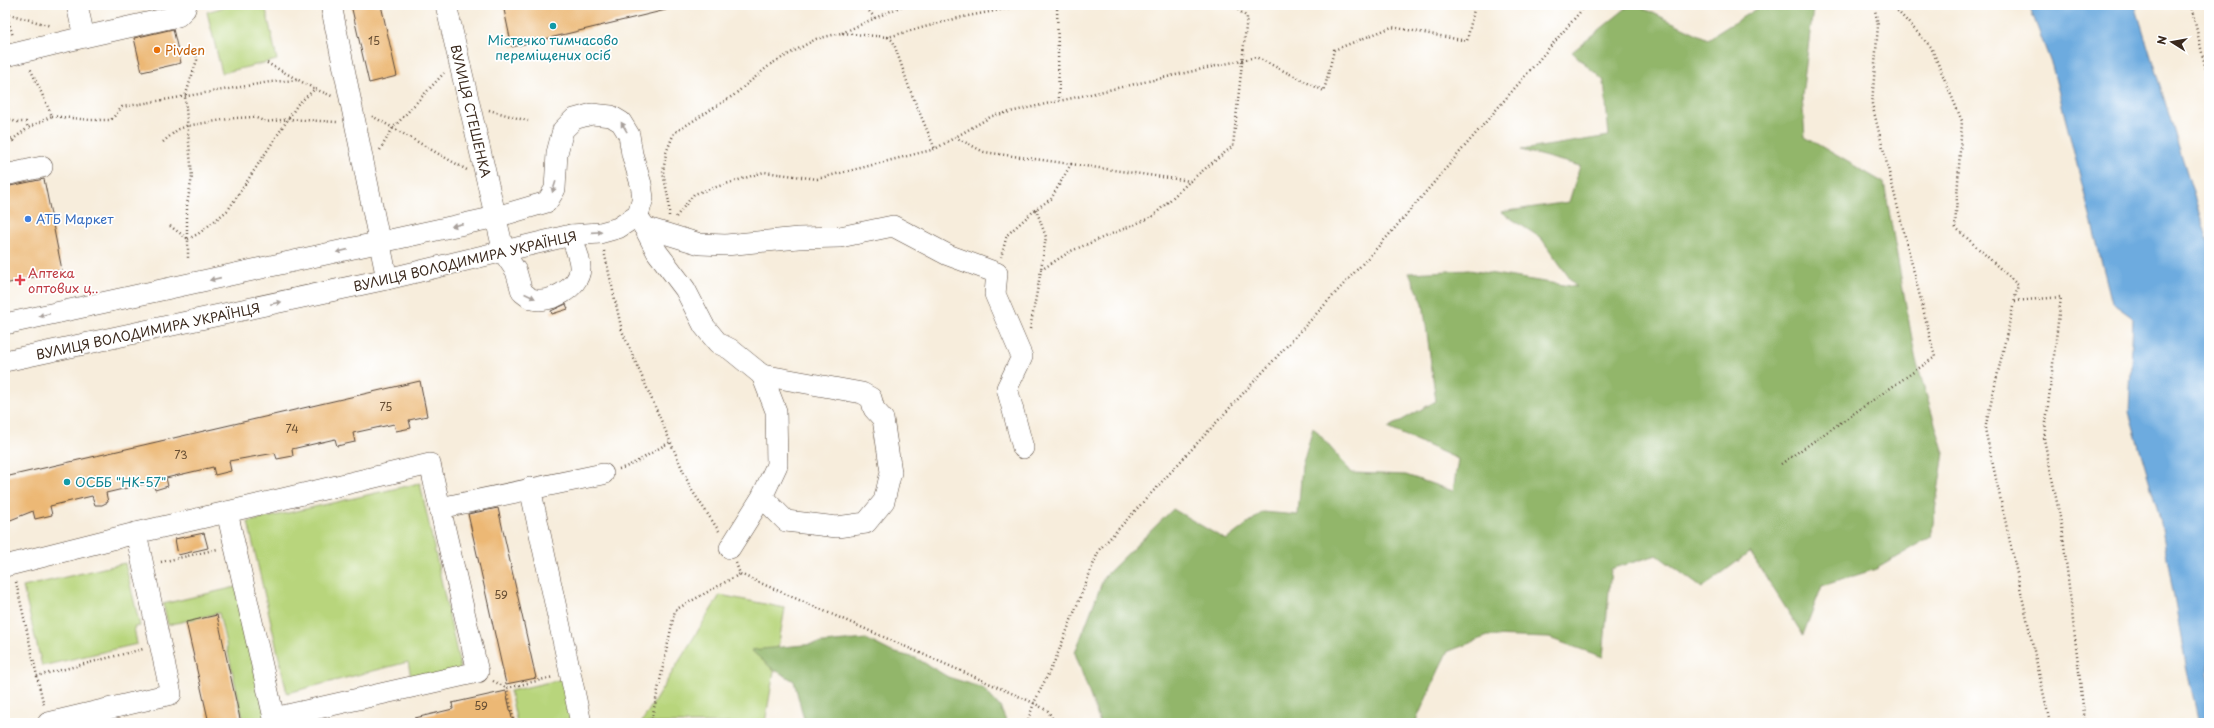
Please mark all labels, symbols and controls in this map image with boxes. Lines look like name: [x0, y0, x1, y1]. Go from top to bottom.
marker: Містечко тимчасово переміщених осіб: [548, 21, 558, 31]
north arrow: [2152, 22, 2192, 62]
place label: Містечко тимчасово переміщених осіб: [488, 30, 618, 64]
house number: 15: [368, 32, 380, 49]
text: N: [2153, 34, 2171, 46]
place label: Pivden: [165, 40, 205, 59]
street label: ВУЛИЦЯ СТЕШЕНКА: [447, 43, 496, 179]
marker: Pivden: [152, 45, 162, 55]
one-way arrow: [621, 122, 628, 133]
one-way arrow: [551, 182, 557, 194]
place label: АТБ Маркет: [36, 209, 114, 228]
marker: АТБ Маркет: [23, 214, 33, 224]
one-way arrow: [451, 223, 464, 229]
street label: ВУЛИЦЯ ВОЛОДИМИРА УКРАЇНЦЯ: [351, 226, 578, 295]
one-way arrow: [591, 229, 603, 236]
one-way arrow: [336, 248, 348, 254]
place label: Аптека оптових ц‥: [28, 263, 99, 297]
marker: Аптека оптових ц‥: [15, 275, 25, 285]
one-way arrow: [209, 277, 222, 283]
one-way arrow: [524, 293, 536, 299]
street label: ВУЛИЦЯ ВОЛОДИМИРА УКРАЇНЦЯ: [34, 297, 262, 364]
one-way arrow: [270, 300, 282, 306]
one-way arrow: [38, 312, 50, 318]
house number: 75: [380, 398, 392, 415]
house number: 74: [285, 420, 299, 437]
house number: 73: [174, 446, 188, 463]
place label: ОСББ "НК-57": [75, 472, 166, 491]
marker: ОСББ "НК-57": [62, 477, 72, 487]
house number: 59: [494, 586, 508, 603]
house number: 59: [474, 697, 488, 714]

